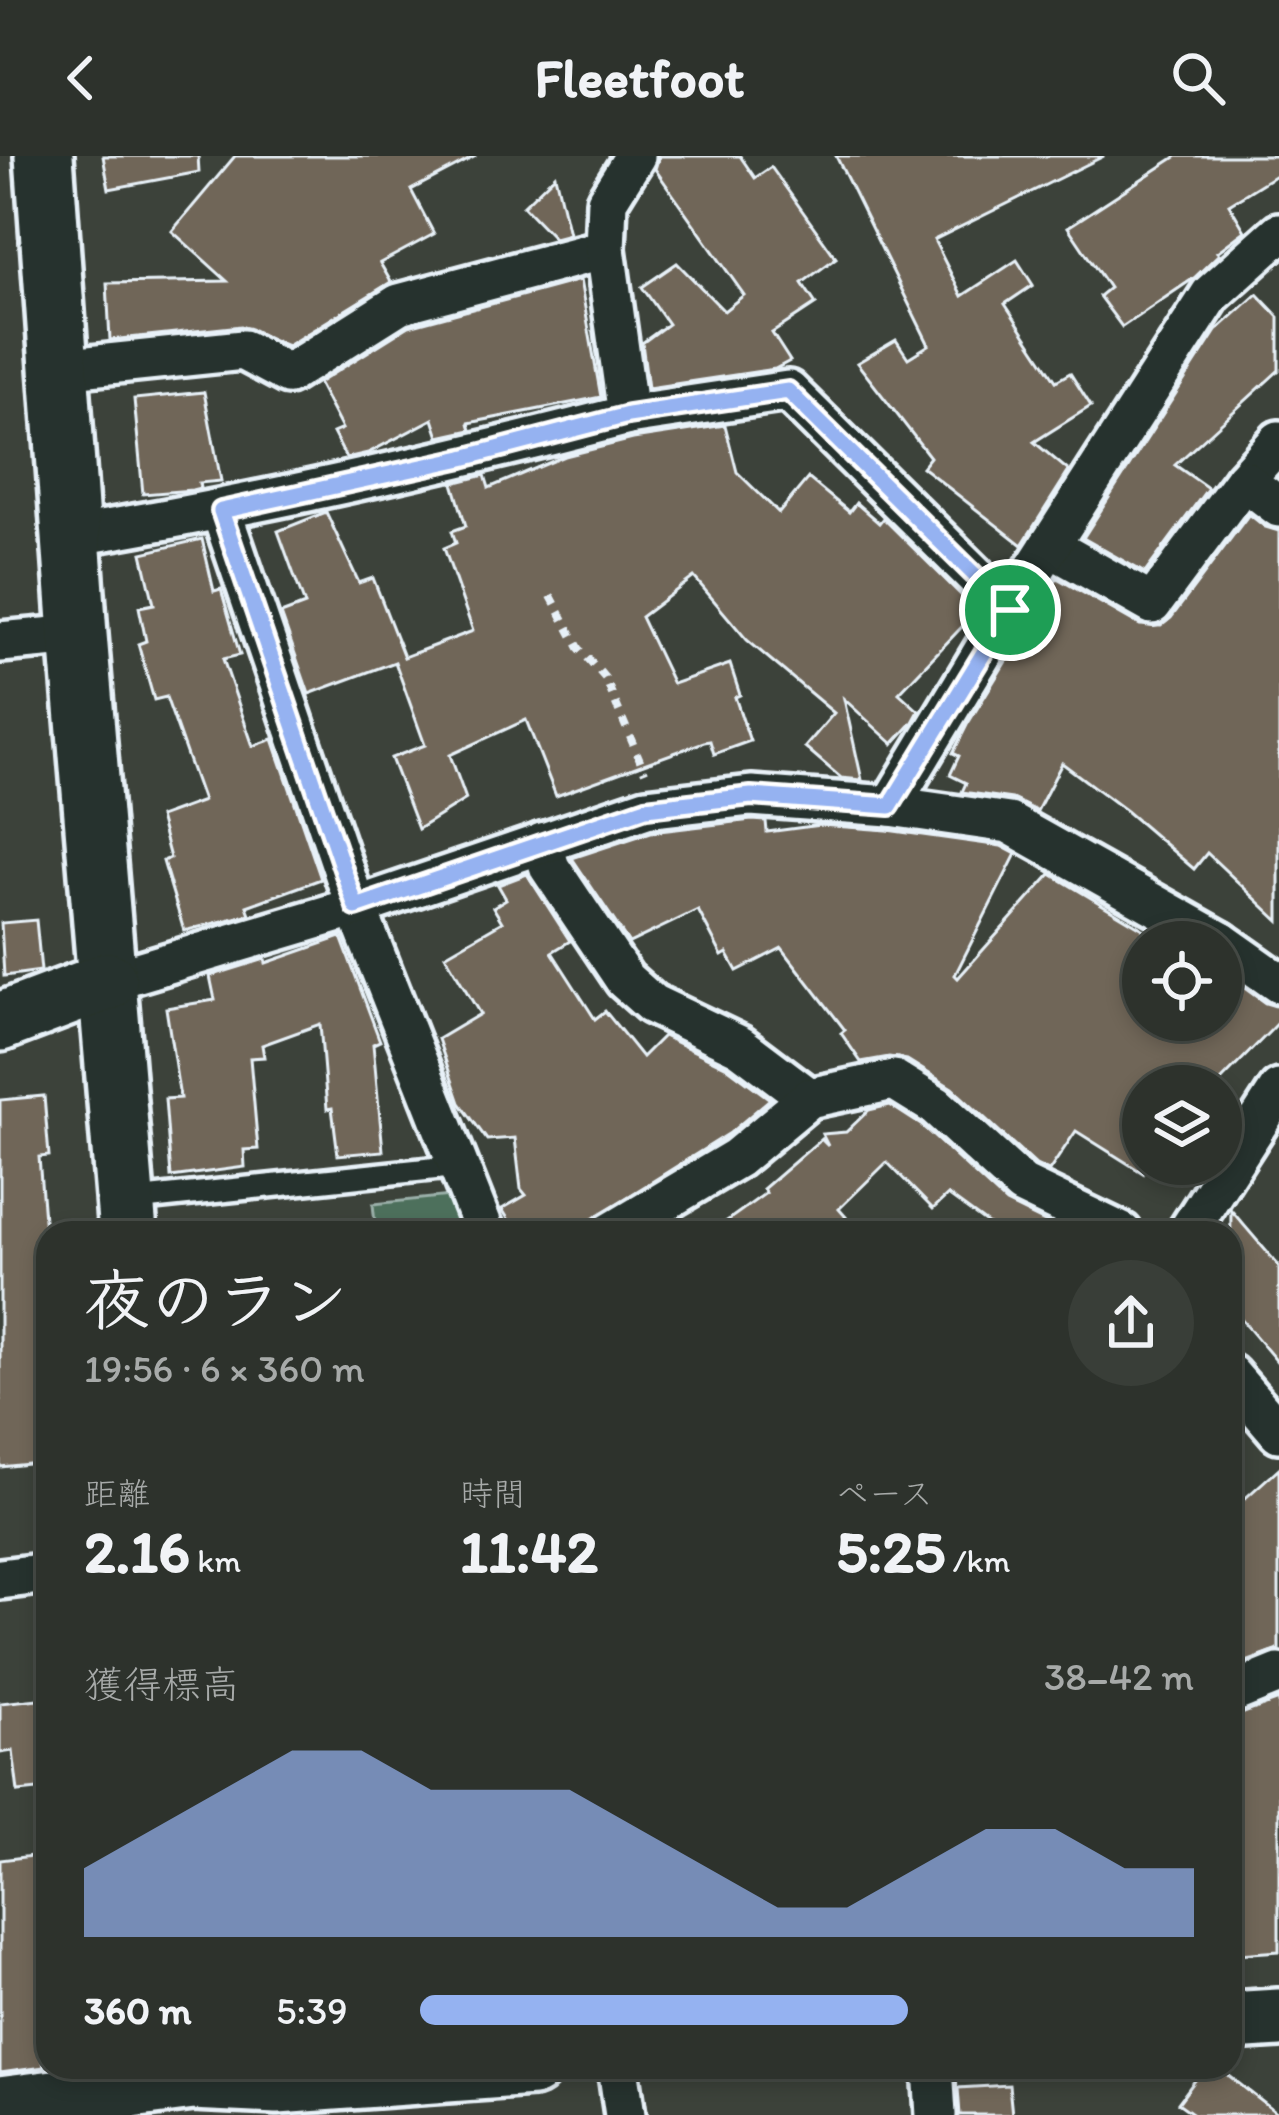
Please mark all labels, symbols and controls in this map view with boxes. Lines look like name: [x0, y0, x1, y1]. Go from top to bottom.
icon: back: [48, 45, 114, 111]
icon: search: [1165, 45, 1231, 111]
text: Fleetfoot: [534, 46, 745, 111]
pin: [959, 559, 1061, 661]
icon: arrive: [977, 577, 1043, 643]
map controls: [1122, 921, 1242, 1185]
button: locate: [1122, 921, 1242, 1041]
button: layers: [1122, 1065, 1242, 1185]
text: 夜のラン: [84, 1260, 348, 1340]
button: share: [1068, 1260, 1194, 1386]
text: 19:56 · 6 × 360 m: [84, 1345, 365, 1392]
text: 距離: [84, 1474, 150, 1513]
text: 時間: [460, 1474, 526, 1513]
text: ペース: [836, 1474, 933, 1513]
text: 2.16: [84, 1515, 190, 1587]
text: 11:42: [460, 1515, 598, 1587]
text: 5:25: [836, 1515, 945, 1587]
text: km: [190, 1541, 241, 1580]
text: /km: [945, 1541, 1010, 1580]
text: 38–42 m: [1044, 1653, 1194, 1700]
text: 獲得標高: [84, 1661, 240, 1708]
text: 360 m: [84, 1987, 191, 2034]
text: 5:39: [276, 1987, 348, 2034]

